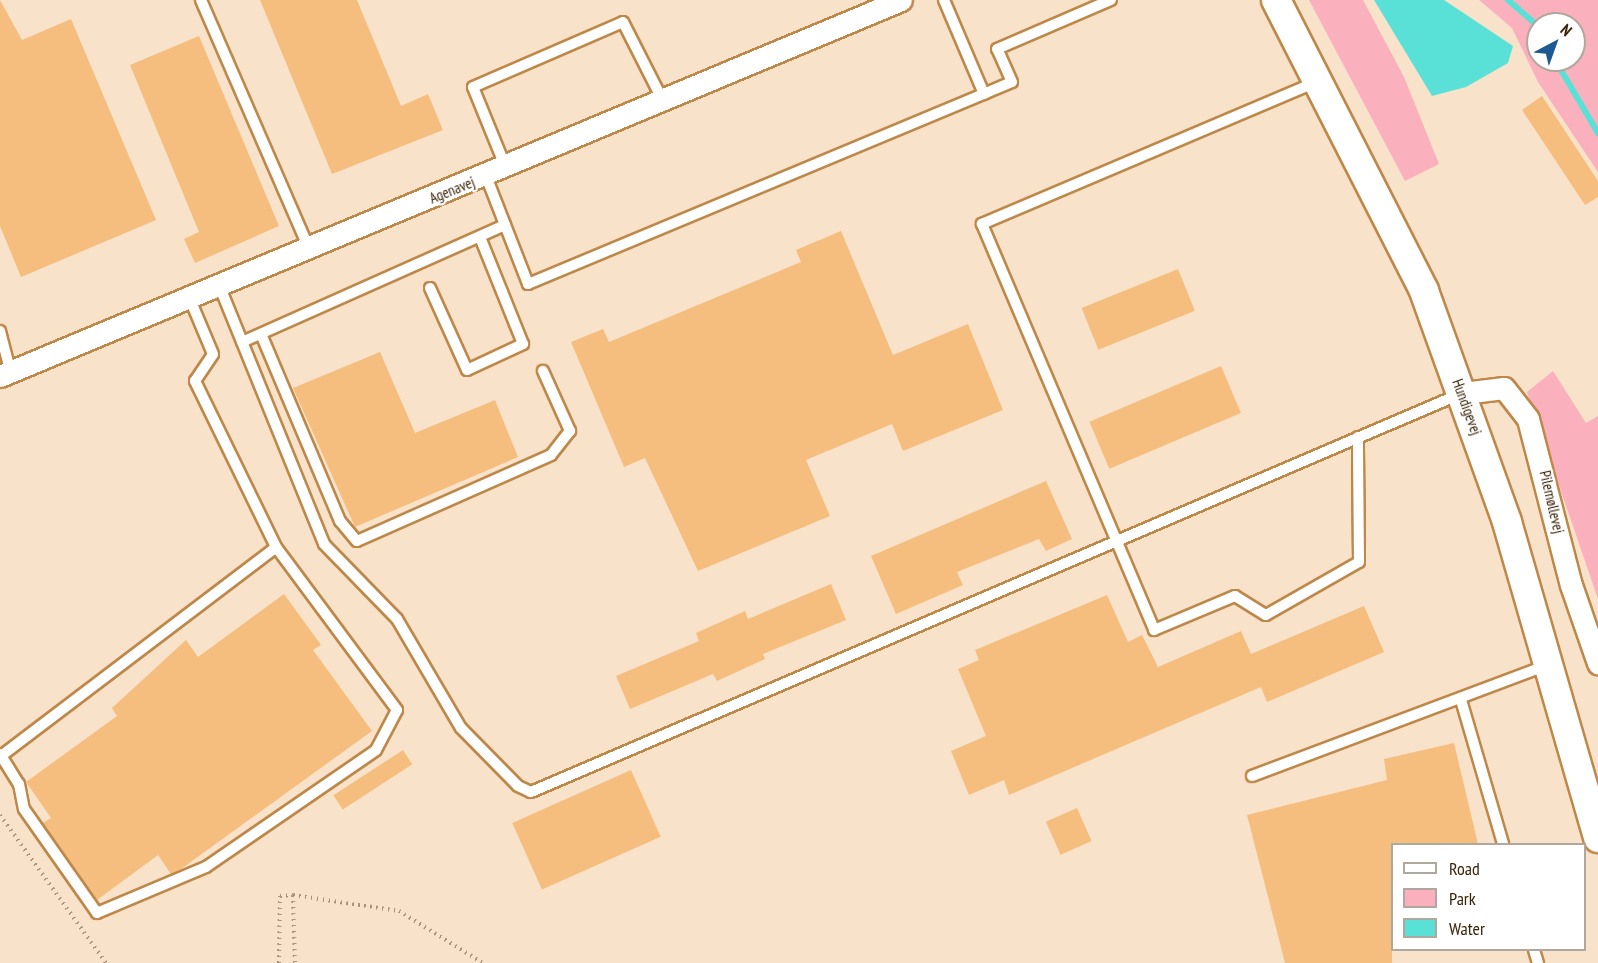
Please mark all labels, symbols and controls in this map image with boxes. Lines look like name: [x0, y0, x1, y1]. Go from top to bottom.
north arrow: [1526, 12, 1586, 72]
text: N: [1557, 20, 1576, 40]
street label: Agenavej: [427, 173, 477, 207]
street label: Hundigevej: [1449, 376, 1485, 438]
street label: Pilemøllevej: [1536, 469, 1568, 535]
legend: [1391, 843, 1586, 951]
text: Road: [1449, 857, 1480, 880]
text: Park: [1449, 887, 1476, 910]
text: Water: [1449, 917, 1485, 940]

